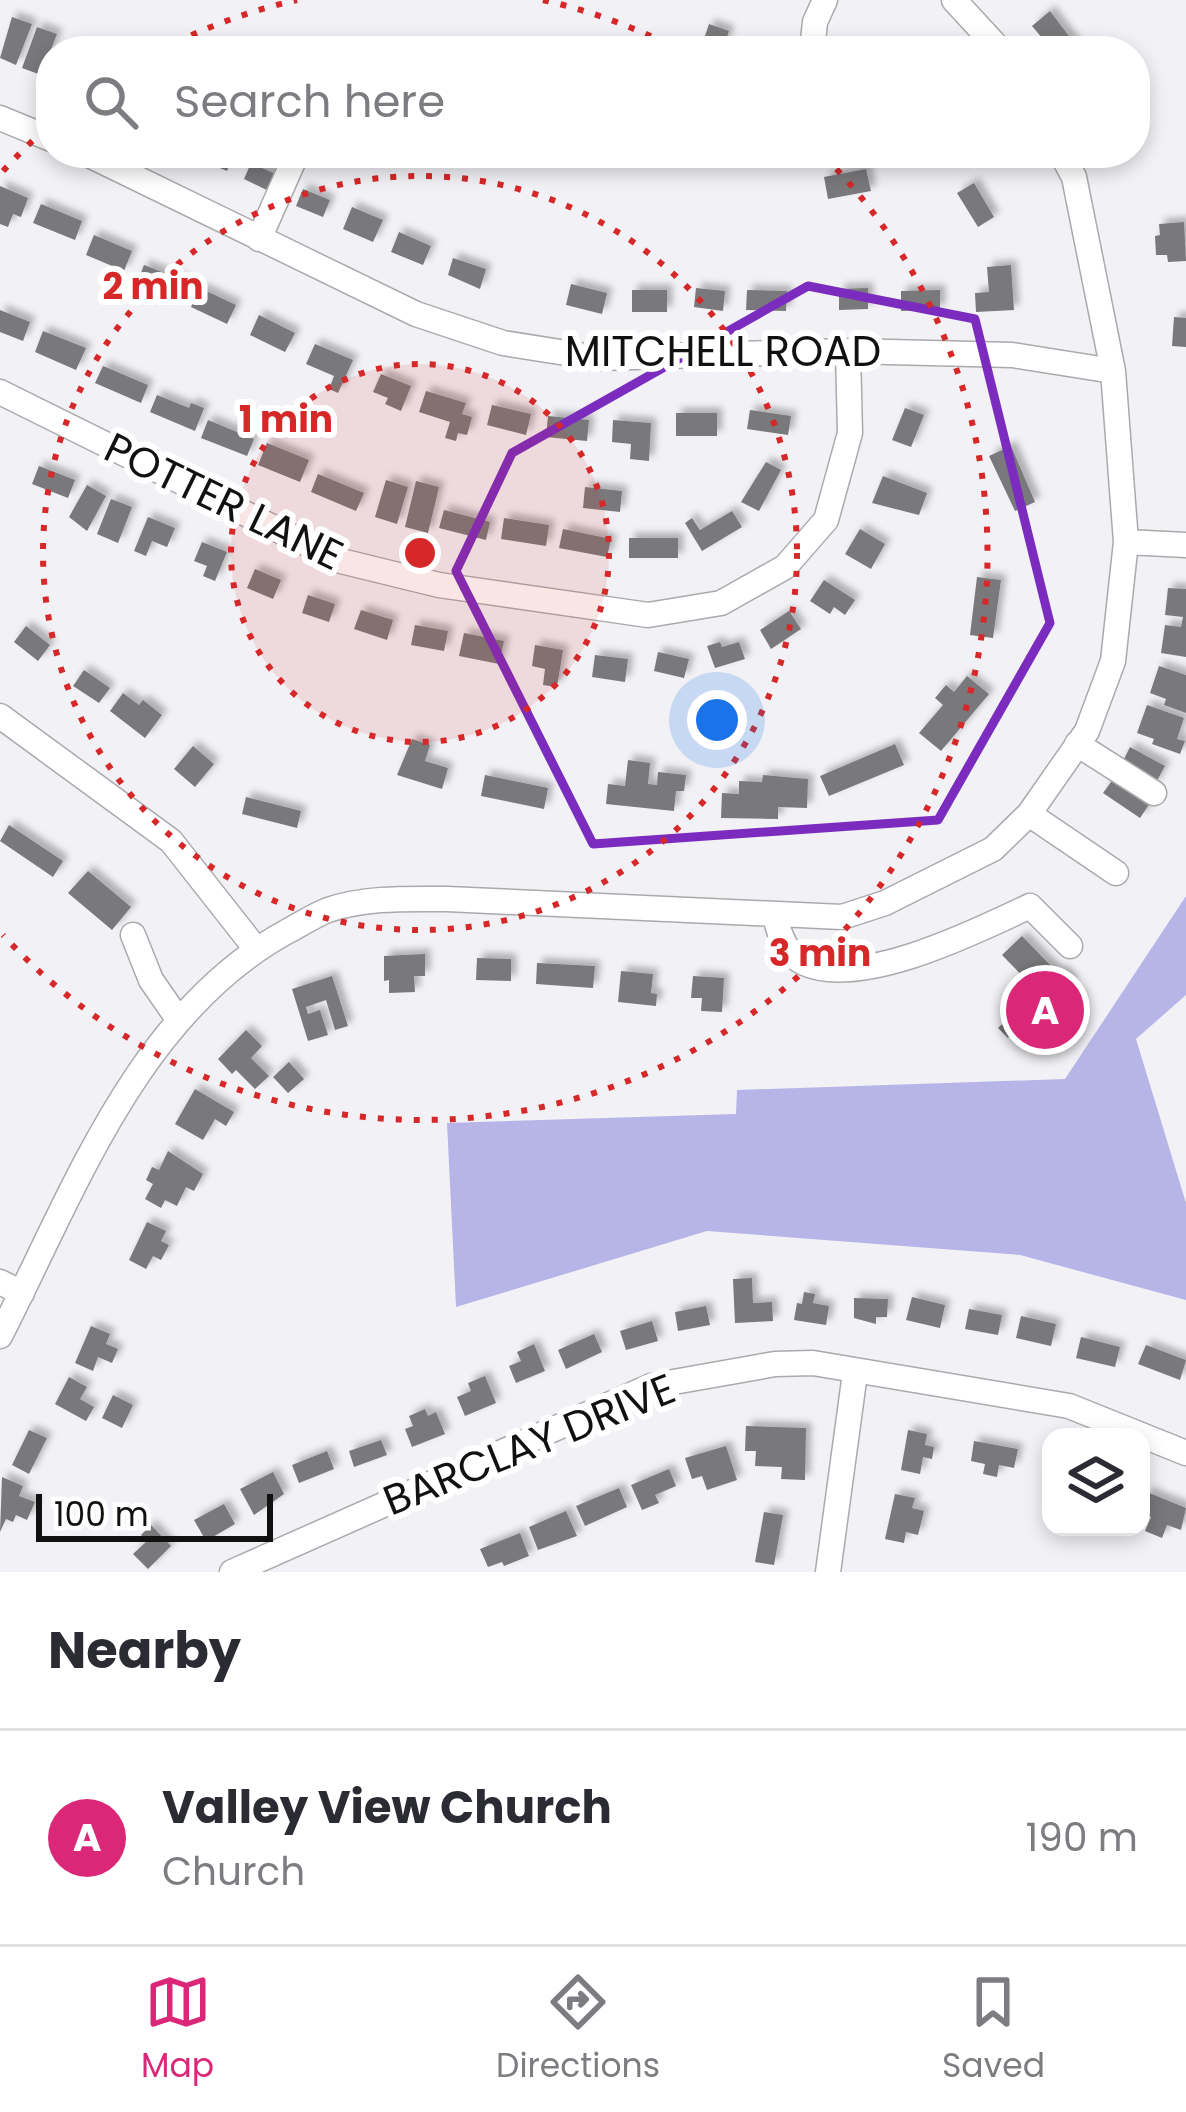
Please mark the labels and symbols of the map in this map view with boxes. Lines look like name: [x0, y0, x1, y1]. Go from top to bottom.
text: 2 min: [102, 261, 204, 312]
street label: MITCHELL ROAD: [565, 322, 881, 381]
text: 1 min: [239, 394, 333, 445]
street label: POTTER LANE: [95, 418, 353, 585]
centre of rings: [399, 532, 441, 574]
your location: [687, 690, 747, 750]
text: 3 min: [769, 928, 871, 979]
pin: A: [1006, 965, 1084, 1055]
street label: BARCLAY DRIVE: [375, 1359, 684, 1530]
scale bar: [36, 1488, 273, 1541]

